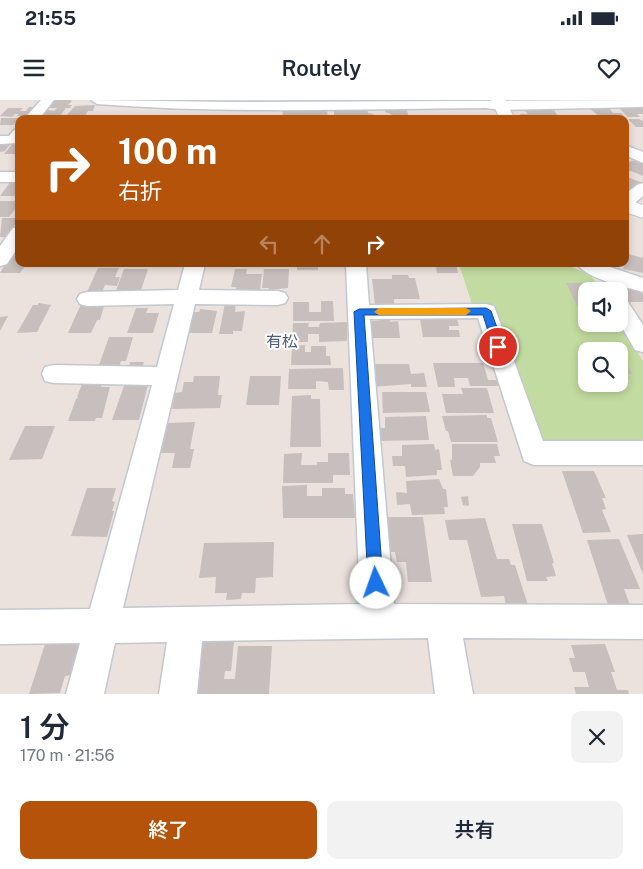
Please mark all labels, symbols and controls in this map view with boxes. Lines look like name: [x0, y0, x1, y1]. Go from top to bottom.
text: 21:55: [25, 7, 76, 29]
icon: menu: [20, 54, 48, 82]
icon: heart: [595, 54, 623, 82]
text: Routely: [282, 55, 361, 81]
text: 100 m: [118, 131, 217, 172]
icon: right: [35, 135, 100, 200]
text: 右折: [118, 178, 162, 204]
icon: left: [255, 230, 283, 258]
icon: ahead: [308, 230, 336, 258]
icon: right: [361, 230, 389, 258]
map controls: [578, 282, 628, 392]
button: sound: [578, 282, 628, 332]
pin: [477, 326, 519, 368]
district label: 有松: [266, 332, 298, 351]
icon: arrive: [484, 333, 512, 361]
button: search: [578, 342, 628, 392]
position arrow: [349, 556, 401, 608]
text: 1 分: [20, 709, 70, 745]
button: close: [571, 711, 623, 763]
text: 170 m · 21:56: [20, 746, 115, 765]
button: 終了: [20, 801, 317, 859]
button: 共有: [327, 801, 623, 859]

